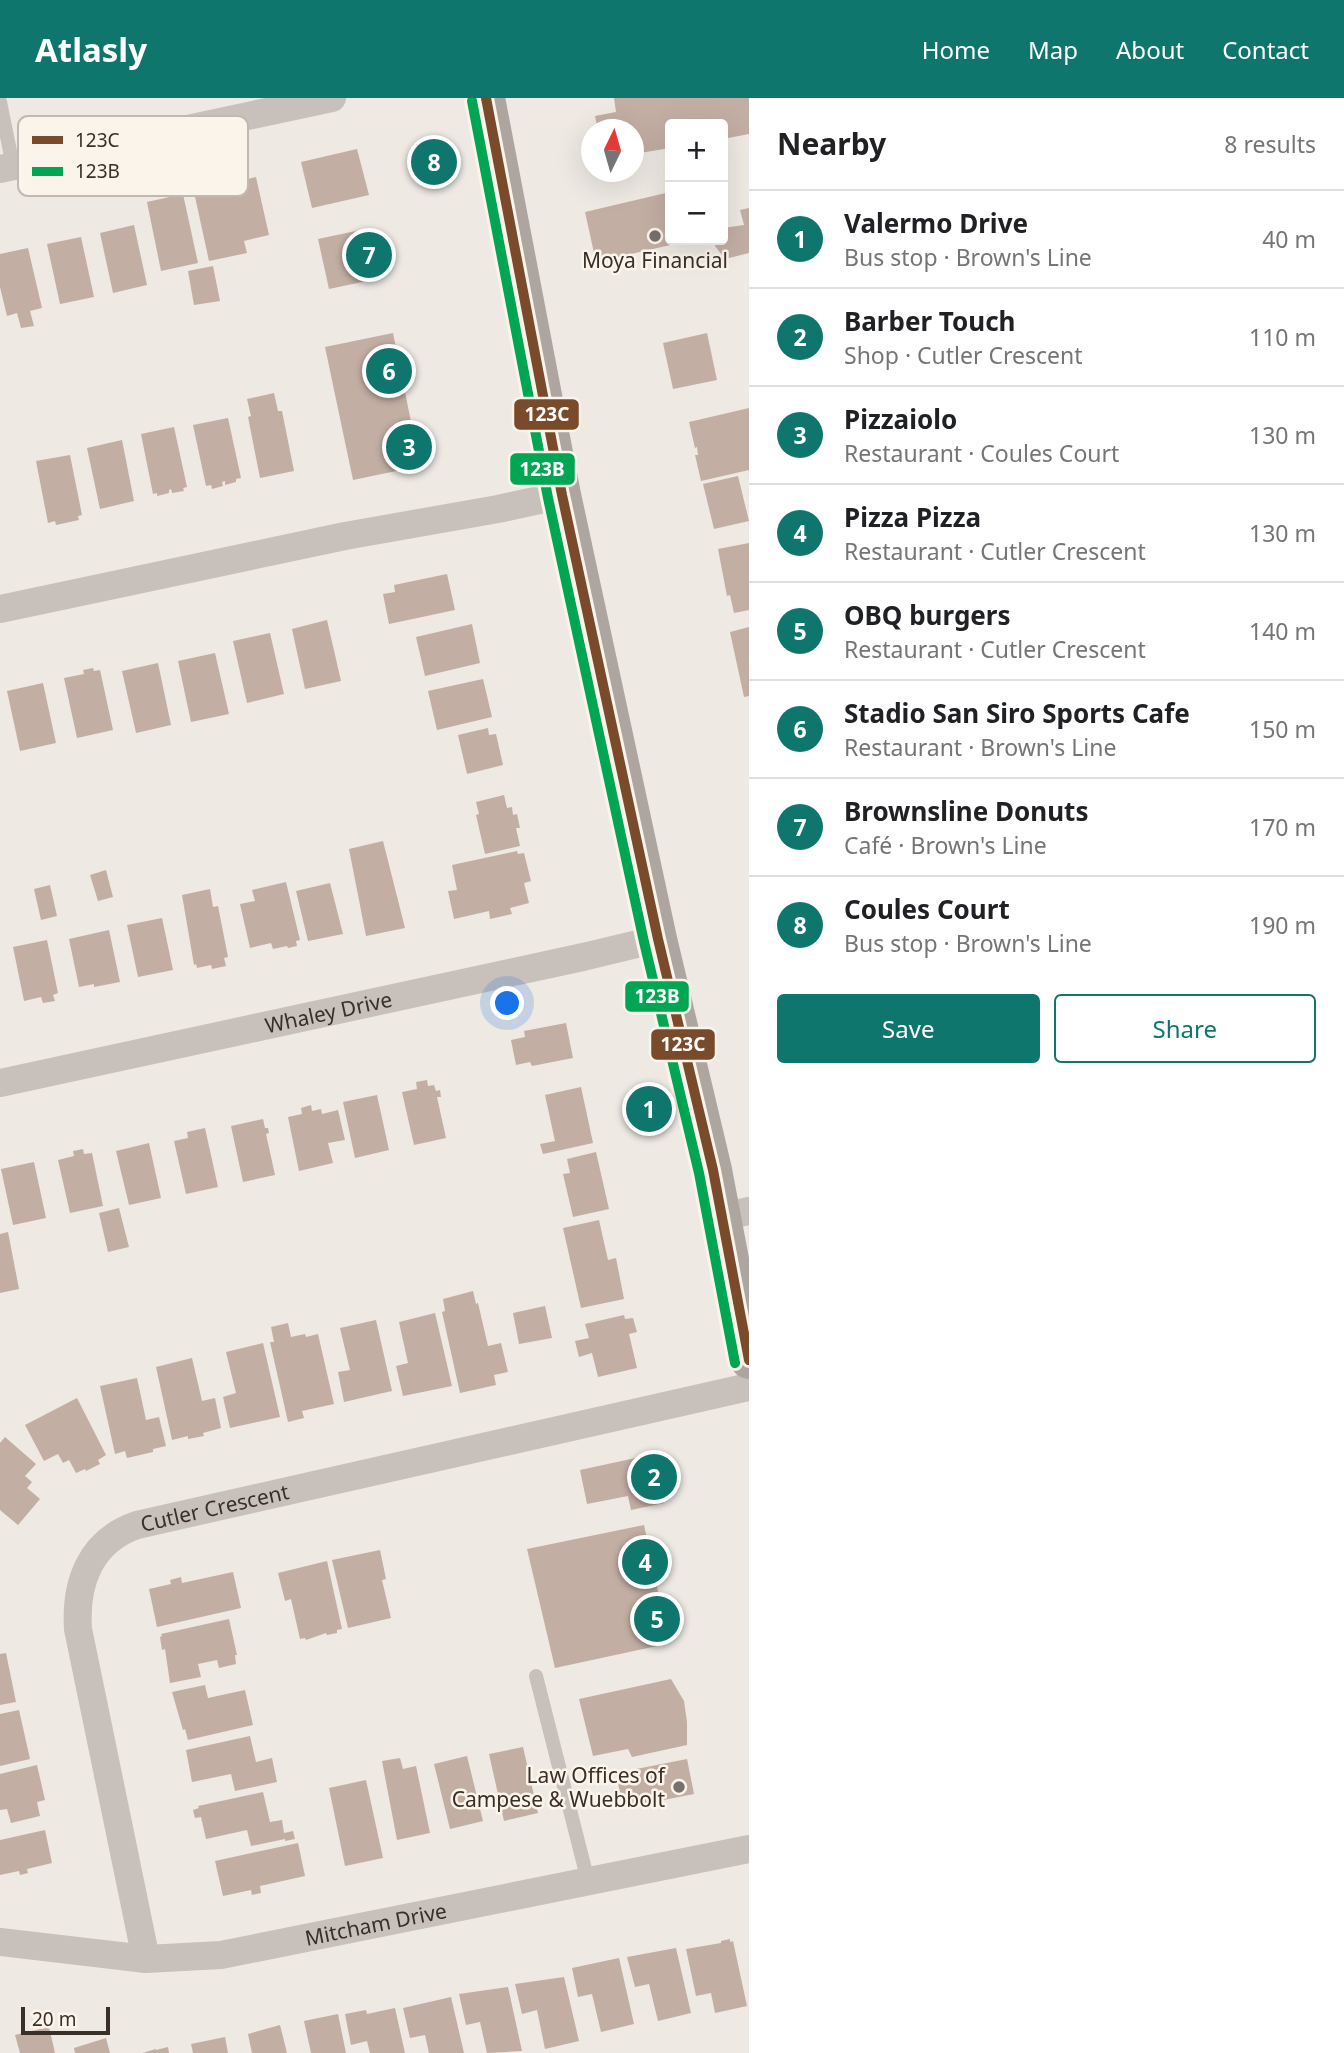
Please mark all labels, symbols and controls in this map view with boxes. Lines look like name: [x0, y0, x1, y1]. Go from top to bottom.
text: Atlasly: [35, 27, 147, 72]
text: Home: [922, 33, 990, 66]
text: Map: [1028, 33, 1078, 66]
text: About: [1116, 33, 1184, 66]
text: Contact: [1222, 33, 1309, 66]
legend: [18, 116, 248, 196]
north arrow: [581, 119, 644, 182]
map controls: [665, 119, 728, 245]
button: +: [665, 119, 728, 182]
text: Nearby: [777, 123, 886, 164]
text: 123C: [75, 127, 120, 153]
text: 8 results: [1224, 128, 1316, 160]
pin: 8: [411, 136, 457, 188]
text: 123B: [75, 158, 120, 184]
button: −: [665, 182, 728, 245]
text: Valermo Drive: [844, 205, 1028, 241]
text: 1: [793, 223, 807, 255]
text: 40 m: [1262, 223, 1316, 255]
marker: Moya Financial: [647, 228, 663, 244]
pin: 7: [346, 229, 392, 281]
text: Bus stop · Brown's Line: [844, 241, 1092, 273]
place label: Moya Financial: [582, 246, 728, 274]
text: Barber Touch: [844, 303, 1015, 339]
text: 2: [793, 321, 807, 353]
text: 110 m: [1249, 321, 1316, 353]
text: Shop · Cutler Crescent: [844, 339, 1083, 371]
pin: 6: [366, 345, 412, 397]
line badge: 123C: [513, 398, 580, 431]
text: 123C: [525, 401, 569, 427]
text: Pizzaiolo: [844, 401, 957, 437]
text: 3: [793, 419, 807, 451]
text: 130 m: [1249, 419, 1316, 451]
pin: 3: [386, 421, 432, 473]
text: Restaurant · Coules Court: [844, 437, 1119, 469]
line badge: 123B: [509, 452, 576, 486]
text: 123B: [519, 456, 565, 482]
text: Pizza Pizza: [844, 499, 981, 535]
text: 4: [793, 517, 807, 549]
text: 130 m: [1249, 517, 1316, 549]
text: Restaurant · Cutler Crescent: [844, 535, 1146, 567]
text: OBQ burgers: [844, 597, 1011, 633]
text: 5: [793, 615, 807, 647]
text: 140 m: [1249, 615, 1316, 647]
text: Restaurant · Cutler Crescent: [844, 633, 1146, 665]
text: Stadio San Siro Sports Cafe: [844, 695, 1190, 731]
text: 6: [793, 713, 807, 745]
text: 150 m: [1249, 713, 1316, 745]
text: Restaurant · Brown's Line: [844, 731, 1116, 763]
text: Brownsline Donuts: [844, 793, 1088, 829]
text: 7: [793, 811, 807, 843]
text: 170 m: [1249, 811, 1316, 843]
text: Café · Brown's Line: [844, 829, 1047, 861]
text: Coules Court: [844, 891, 1010, 927]
text: 8: [793, 909, 807, 941]
text: 190 m: [1249, 909, 1316, 941]
text: Bus stop · Brown's Line: [844, 927, 1092, 959]
line badge: 123B: [624, 980, 690, 1013]
text: 123B: [634, 983, 680, 1009]
street label: Whaley Drive: [262, 985, 395, 1039]
your location: [490, 986, 524, 1020]
button: Save: [777, 994, 1040, 1063]
button: Share: [1054, 994, 1316, 1063]
line badge: 123C: [650, 1028, 716, 1061]
text: 123C: [661, 1031, 705, 1057]
pin: 1: [626, 1083, 672, 1135]
pin: 2: [631, 1451, 677, 1503]
street label: Cutler Crescent: [138, 1477, 292, 1538]
pin: 4: [622, 1536, 668, 1588]
pin: 5: [634, 1593, 680, 1645]
place label: Law Offices of Campese & Wuebbolt: [452, 1761, 667, 1813]
marker: Law Offices of Campese & Wuebbolt: [671, 1779, 687, 1795]
street label: Mitcham Drive: [302, 1896, 449, 1952]
scale bar: [21, 2004, 110, 2036]
text: 20 m: [32, 2006, 76, 2032]

